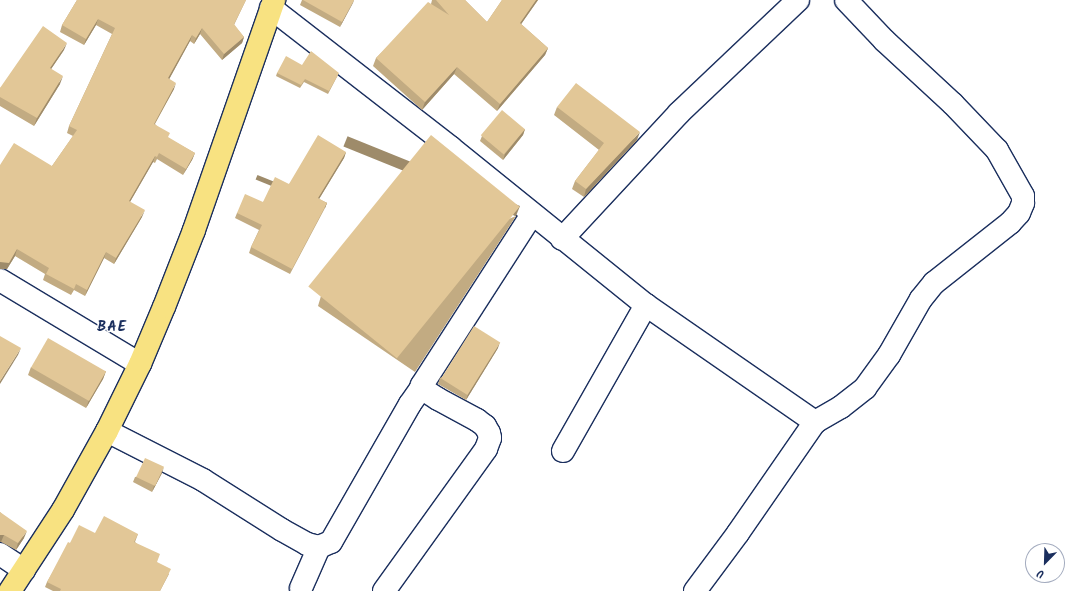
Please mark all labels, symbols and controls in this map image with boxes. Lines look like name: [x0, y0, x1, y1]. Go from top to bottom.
district label: BAE: [97, 319, 127, 337]
north arrow: [1025, 543, 1065, 583]
text: U: [1034, 564, 1047, 583]

